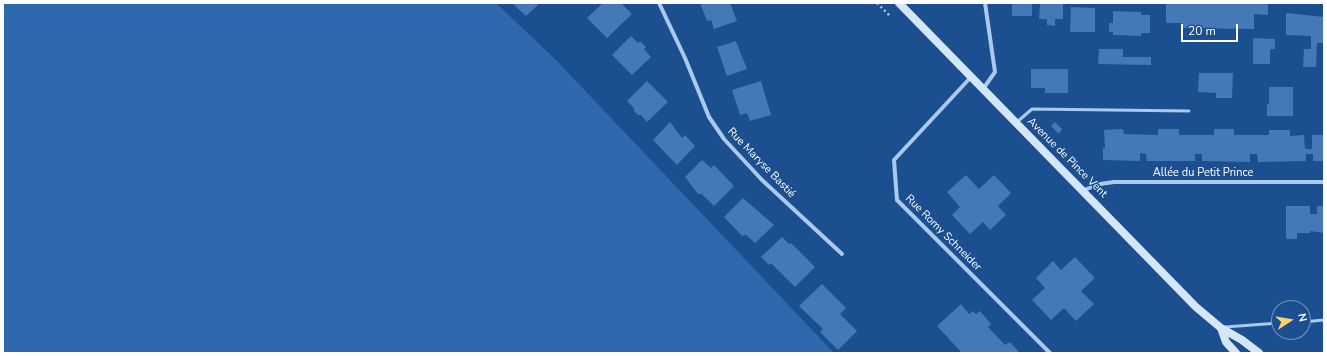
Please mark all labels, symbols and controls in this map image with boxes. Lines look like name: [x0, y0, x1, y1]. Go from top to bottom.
scale bar: [1183, 16, 1240, 42]
text: 20 m: [1188, 23, 1216, 39]
street label: Avenue de Pince Vent: [1024, 115, 1110, 201]
street label: Rue Maryse Bastié: [724, 125, 798, 201]
street label: Allée du Petit Prince: [1153, 166, 1253, 180]
street label: Rue Romy Schneider: [902, 192, 984, 274]
north arrow: [1271, 300, 1311, 340]
text: N: [1294, 312, 1310, 323]

